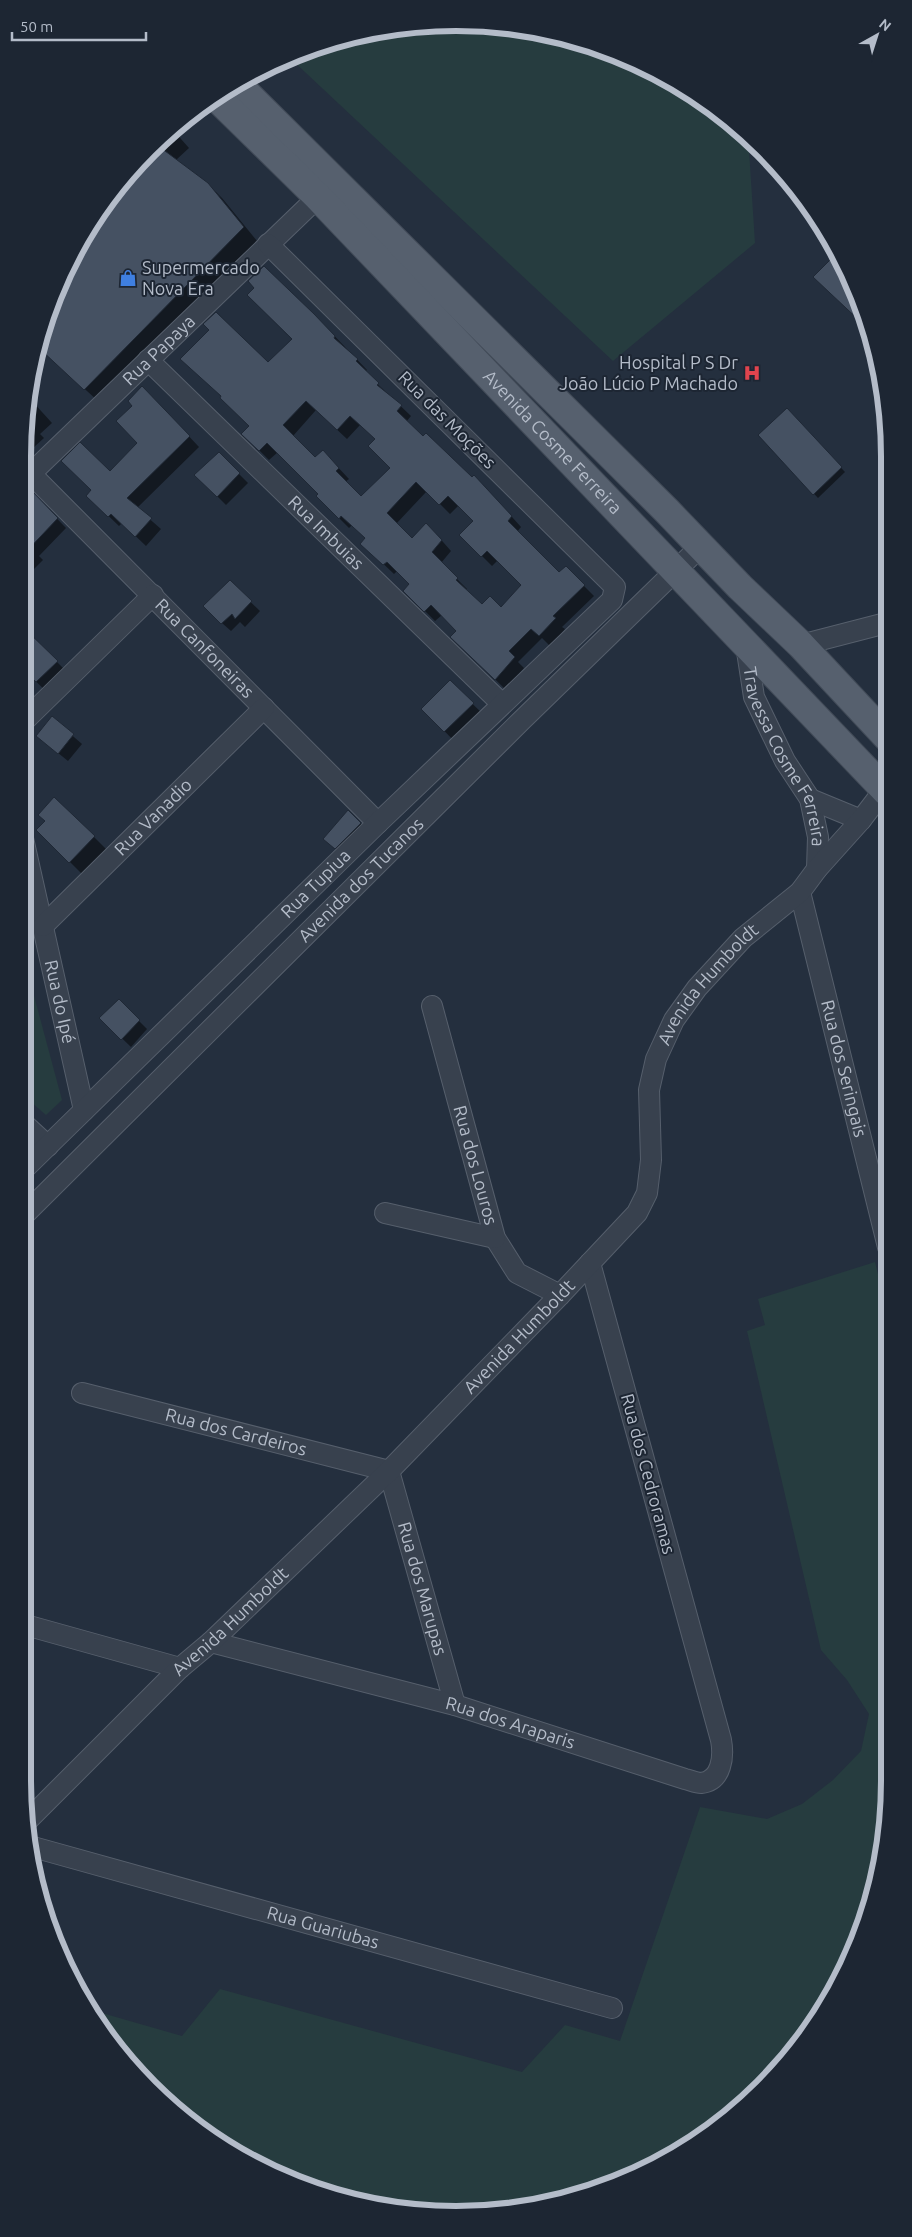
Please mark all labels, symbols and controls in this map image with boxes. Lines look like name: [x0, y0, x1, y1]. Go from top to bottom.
scale bar: [12, 10, 146, 42]
north arrow: [852, 10, 902, 60]
text: N: [876, 15, 894, 34]
text: 50 m: [20, 18, 53, 35]
place label: Supermercado Nova Era: [142, 257, 260, 298]
shop icon: Supermercado Nova Era: [118, 268, 138, 288]
street label: Rua Papaya: [118, 310, 198, 389]
place label: Hospital P S Dr João Lúcio P Machado: [559, 352, 738, 393]
hospital icon: Hospital P S Dr João Lúcio P Machado: [742, 363, 762, 383]
street label: Avenida Cosme Ferreira: [480, 365, 626, 517]
street label: Rua das Moções: [395, 366, 501, 472]
street label: Rua Imbuias: [285, 491, 369, 573]
street label: Rua Canfoneiras: [152, 594, 259, 702]
street label: Travessa Cosme Ferreira: [740, 665, 829, 847]
street label: Rua Vanadio: [110, 774, 195, 859]
street label: Avenida dos Tucanos: [294, 813, 427, 946]
street label: Rua Tupiua: [276, 845, 354, 921]
street label: Avenida Humboldt: [653, 919, 762, 1048]
street label: Rua do Ipé: [42, 958, 80, 1045]
street label: Rua dos Seringais: [818, 998, 871, 1139]
street label: Rua dos Louros: [450, 1103, 502, 1227]
street label: Avenida Humboldt: [459, 1275, 578, 1397]
street label: Rua dos Cedroramas: [618, 1391, 680, 1556]
street label: Rua dos Cardeiros: [164, 1404, 309, 1459]
street label: Rua dos Marupas: [395, 1519, 451, 1657]
street label: Avenida Humboldt: [167, 1563, 292, 1679]
street label: Rua dos Araparis: [444, 1692, 578, 1752]
street label: Rua Guariubas: [265, 1902, 382, 1952]

